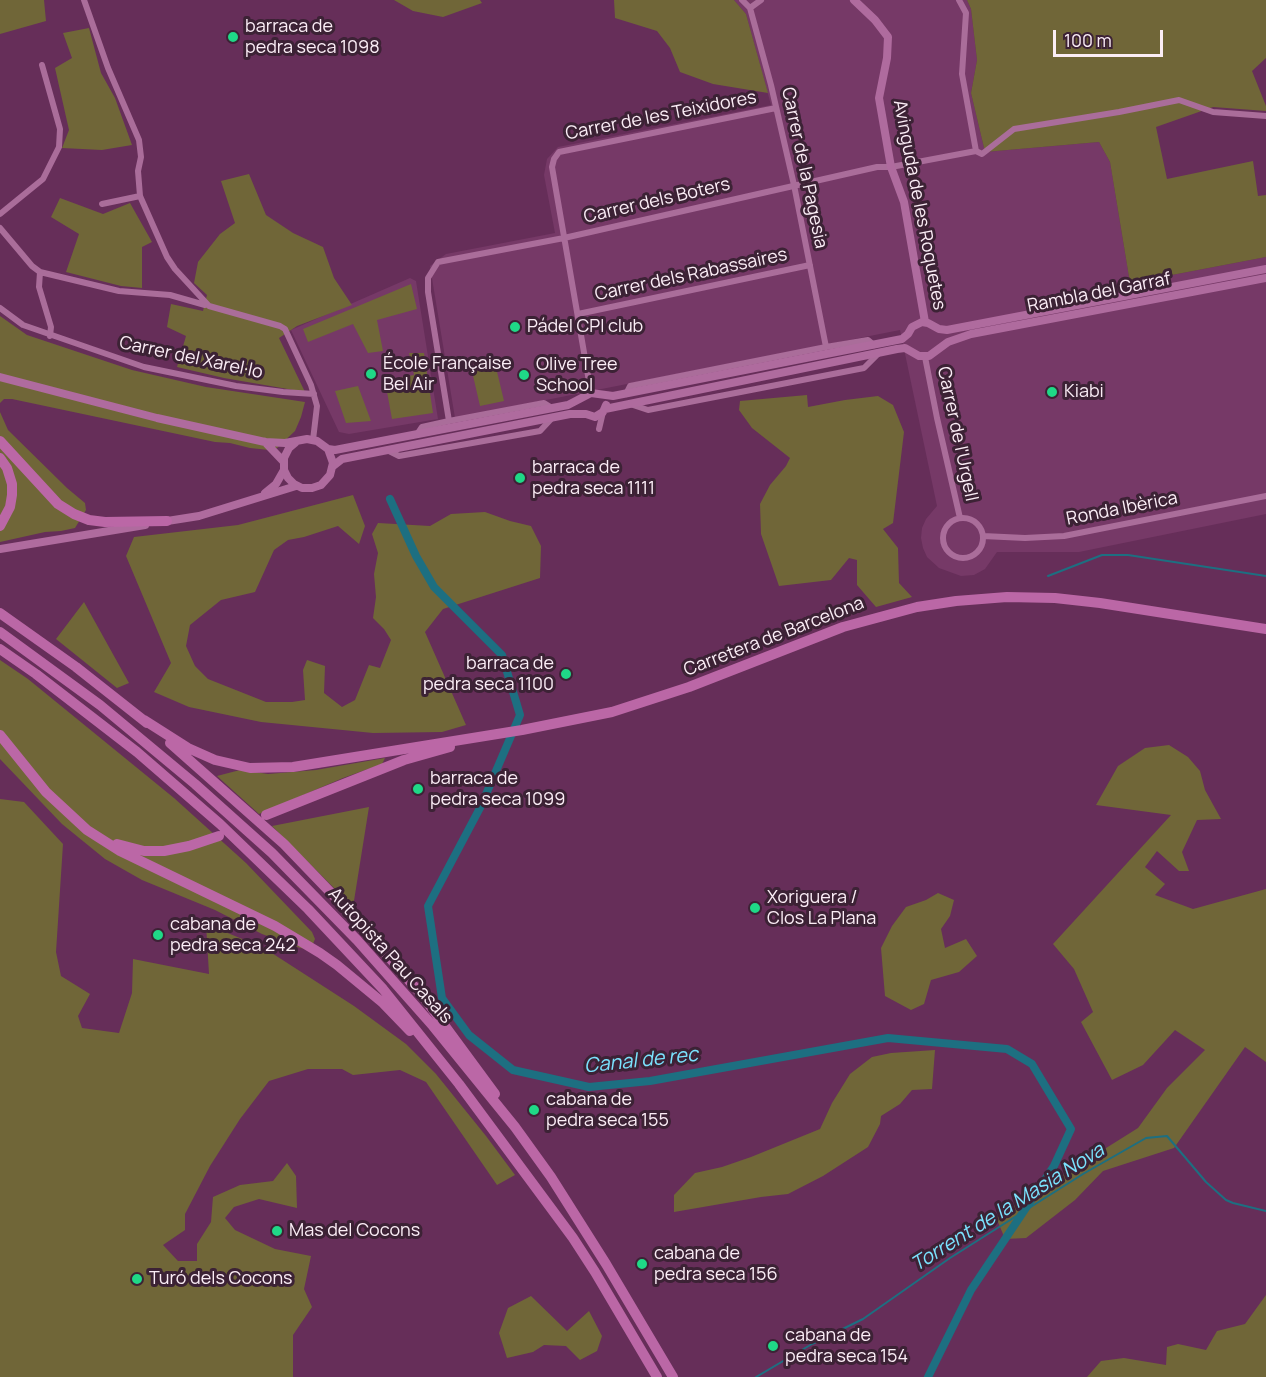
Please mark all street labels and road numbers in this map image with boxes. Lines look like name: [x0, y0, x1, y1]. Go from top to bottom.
street label: Carrer de la Pagesia: [776, 85, 832, 251]
street label: Carrer de les Teixidores: [564, 87, 758, 145]
street label: Avinguda de les Roquetes: [888, 98, 950, 312]
street label: Carrer dels Boters: [582, 174, 732, 228]
street label: Carrer dels Rabassaires: [593, 244, 789, 306]
street label: Rambla del Garraf: [1025, 268, 1173, 318]
street label: Carrer del Xarel·lo: [117, 332, 265, 384]
street label: Carrer de l'Urgell: [932, 365, 982, 503]
street label: Ronda Ibèrica: [1065, 488, 1179, 530]
street label: Carretera de Barcelona: [681, 593, 867, 681]
street label: Autopista Pau Casals: [323, 884, 457, 1028]

